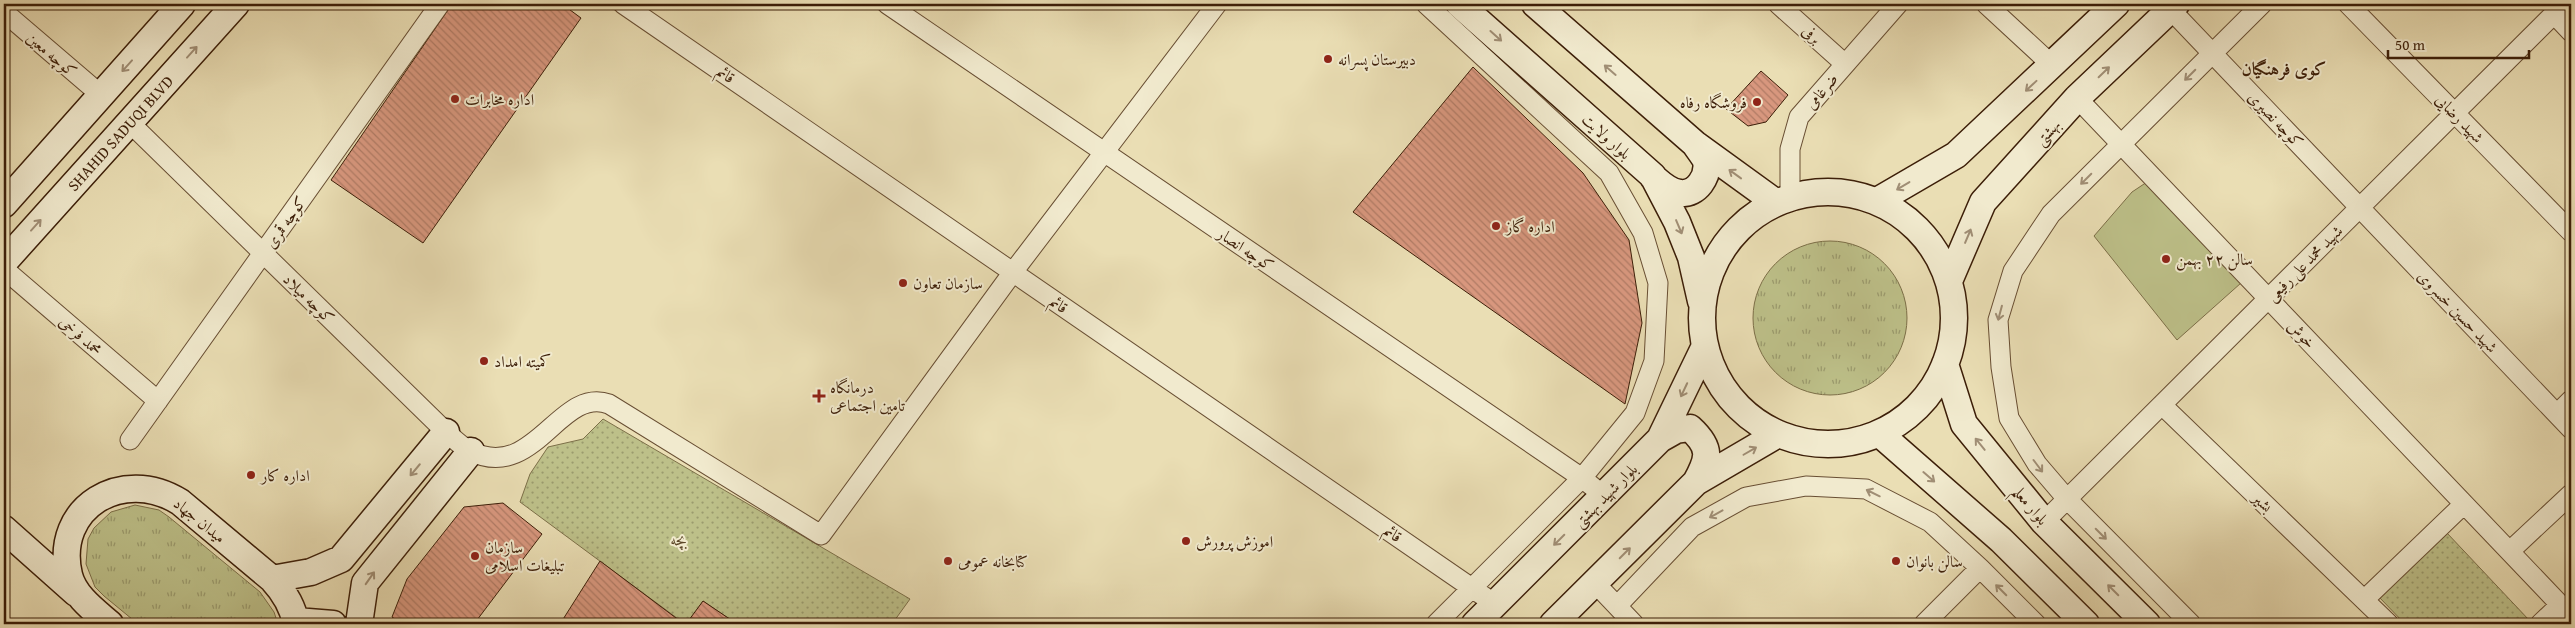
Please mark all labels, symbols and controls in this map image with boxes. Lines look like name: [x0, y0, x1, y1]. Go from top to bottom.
street label: برفی: [1797, 19, 1827, 49]
street label: کوچه معین: [21, 26, 83, 82]
scale bar: [2388, 28, 2529, 60]
one-way arrow: [1489, 30, 1502, 42]
text: 50 m: [2395, 34, 2426, 55]
one-way arrow: [186, 46, 198, 59]
place label: دبیرستان پسرانه: [1338, 47, 1416, 72]
marker: دبیرستان پسرانه: [1322, 53, 1334, 65]
district label: کوی فرهنگیان: [2242, 55, 2326, 82]
street label: قائم: [710, 59, 740, 91]
one-way arrow: [121, 60, 133, 73]
one-way arrow: [1604, 64, 1617, 76]
one-way arrow: [2098, 66, 2110, 78]
street label: ضرغامی: [1799, 68, 1843, 114]
one-way arrow: [2184, 69, 2196, 81]
street label: SHAHID SADUQI BLVD: [61, 70, 179, 196]
one-way arrow: [2024, 80, 2037, 92]
street label: کوچه نصیری: [2243, 85, 2309, 153]
place label: اداره مخابرات: [465, 87, 534, 111]
street label: شهید رضایی: [2430, 88, 2490, 148]
place label: فروشگاه رفاه: [1680, 90, 1747, 114]
marker: اداره مخابرات: [449, 93, 461, 105]
marker: فروشگاه رفاه: [1751, 96, 1763, 108]
street label: بلوار ولایت: [1577, 107, 1637, 165]
street label: بهشتی: [2028, 113, 2066, 151]
one-way arrow: [1729, 168, 1742, 179]
one-way arrow: [2081, 172, 2093, 184]
one-way arrow: [1897, 181, 1911, 191]
street label: کوچه قمری: [258, 191, 312, 253]
place label: اداره گاز: [1504, 214, 1555, 238]
one-way arrow: [30, 219, 42, 232]
one-way arrow: [1675, 219, 1684, 234]
street label: شهید محمد علی رفیعی: [2260, 219, 2348, 307]
street label: کوچه انصار: [1211, 220, 1279, 277]
marker: اداره گاز: [1490, 220, 1502, 232]
one-way arrow: [1964, 229, 1974, 244]
place label: سالن ۲۲ بهمن: [2176, 247, 2253, 271]
marker: سالن ۲۲ بهمن: [2160, 253, 2172, 265]
street label: شهید حسین خسروی: [2412, 264, 2504, 358]
street label: کوچه میلاد: [278, 267, 340, 329]
place label: سازمان تعاون: [913, 271, 983, 295]
marker: سازمان تعاون: [897, 277, 909, 289]
street label: قائم: [1043, 289, 1073, 321]
one-way arrow: [1995, 304, 2004, 320]
street label: محمد فرخی: [54, 309, 108, 361]
street label: خوش: [2282, 314, 2322, 354]
place label: کمیته امداد: [494, 349, 551, 373]
marker: کمیته امداد: [478, 355, 490, 367]
place label: درمانگاه تامین اجتماعی: [830, 375, 906, 417]
one-way arrow: [1679, 382, 1688, 397]
marker: درمانگاه تامین اجتماعی: [812, 389, 826, 403]
one-way arrow: [1975, 438, 1986, 451]
one-way arrow: [1742, 446, 1757, 456]
street label: بلوار شهید بهشتی: [1567, 457, 1643, 533]
one-way arrow: [2033, 459, 2044, 472]
place label: اداره کار: [259, 463, 310, 487]
one-way arrow: [409, 463, 420, 476]
marker: اداره کار: [245, 469, 257, 481]
one-way arrow: [1923, 472, 1936, 483]
street label: بلوار معلم: [2003, 480, 2055, 533]
street label: بشیر: [2246, 485, 2279, 518]
one-way arrow: [1865, 488, 1880, 498]
street label: میدان جهاد: [169, 491, 231, 549]
one-way arrow: [1710, 509, 1724, 519]
street label: قائم: [1377, 518, 1407, 550]
park label: بچه: [671, 527, 687, 551]
one-way arrow: [2095, 528, 2107, 540]
place label: اموزش پرورش: [1196, 529, 1273, 553]
one-way arrow: [1553, 534, 1566, 546]
place label: سازمان تبلیغات اسلامی: [485, 535, 565, 577]
marker: اموزش پرورش: [1180, 535, 1192, 547]
one-way arrow: [1619, 547, 1631, 559]
place label: کتابخانه عمومی: [958, 549, 1028, 573]
place label: سالن بانوان: [1906, 549, 1963, 573]
marker: سازمان تبلیغات اسلامی: [469, 550, 481, 562]
marker: کتابخانه عمومی: [942, 555, 954, 567]
marker: سالن بانوان: [1890, 555, 1902, 567]
one-way arrow: [365, 571, 375, 585]
one-way arrow: [1995, 583, 2007, 596]
one-way arrow: [2106, 584, 2119, 596]

